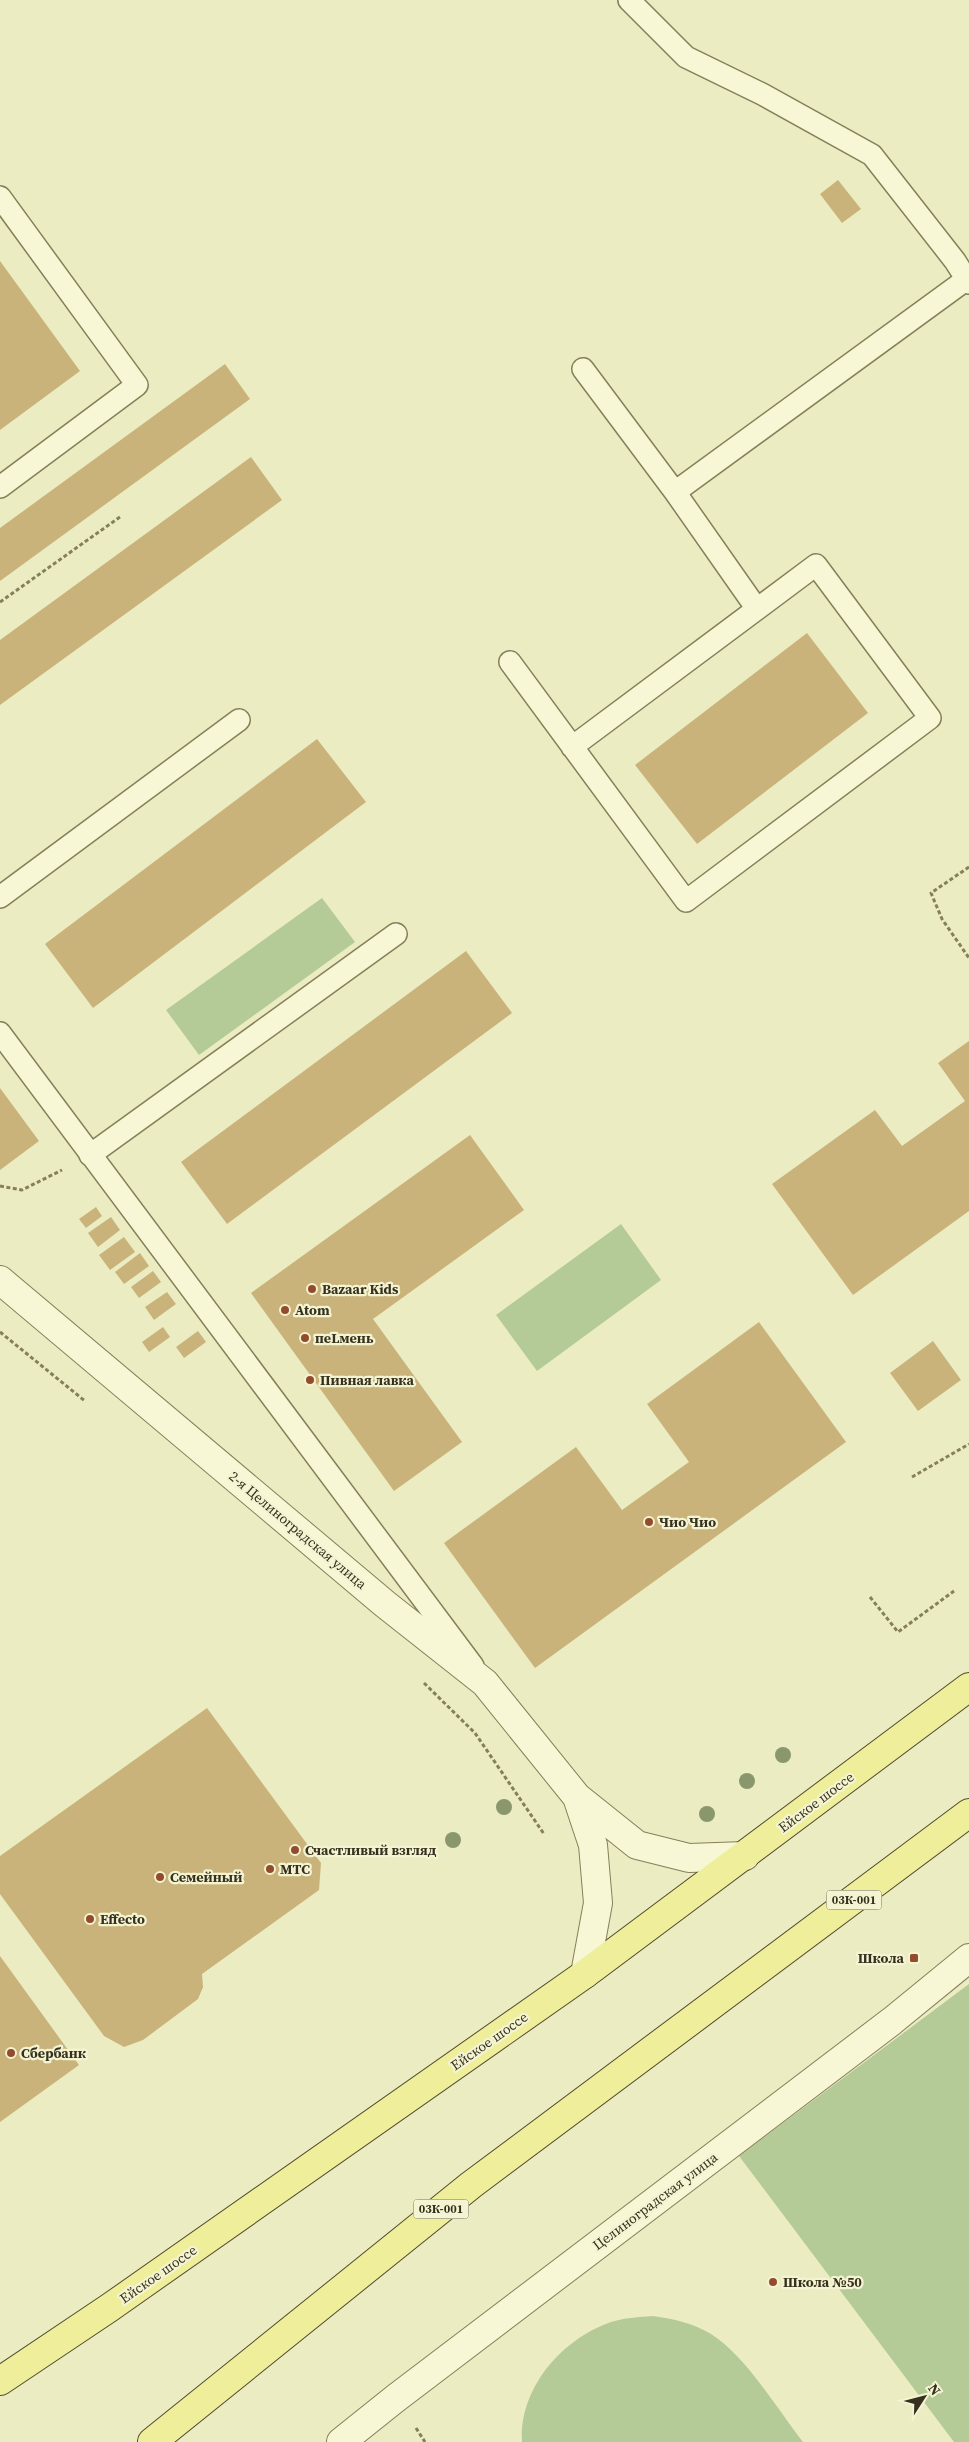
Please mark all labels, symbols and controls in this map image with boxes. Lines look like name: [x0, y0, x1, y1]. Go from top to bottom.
place label: Bazaar Kids: [322, 1279, 399, 1299]
marker: Bazaar Kids: [306, 1283, 318, 1295]
place label: Atom: [295, 1300, 330, 1320]
marker: Atom: [279, 1304, 291, 1316]
place label: пеLмень: [315, 1328, 374, 1348]
marker: пеLмень: [299, 1332, 311, 1344]
place label: Пивная лавка: [320, 1370, 415, 1390]
marker: Пивная лавка: [304, 1374, 316, 1386]
street label: 2-я Целиноградская улица: [225, 1466, 372, 1594]
place label: Чио Чио: [659, 1512, 716, 1532]
marker: Чио Чио: [643, 1516, 655, 1528]
street label: Ейское шоссе: [774, 1767, 858, 1837]
place label: Счастливый взгляд: [305, 1840, 437, 1860]
marker: Счастливый взгляд: [289, 1844, 301, 1856]
place label: МТС: [280, 1859, 310, 1879]
marker: МТС: [264, 1863, 276, 1875]
place label: Семейный: [170, 1867, 242, 1887]
marker: Семейный: [154, 1871, 166, 1883]
road number: 03К-001: [826, 1890, 882, 1910]
place label: Effecto: [100, 1909, 145, 1929]
marker: Effecto: [84, 1913, 96, 1925]
place label: Школа: [858, 1948, 905, 1968]
marker: Школа: [908, 1952, 920, 1964]
street label: Ейское шоссе: [446, 2007, 532, 2075]
place label: Сбербанк: [21, 2043, 87, 2063]
marker: Сбербанк: [5, 2047, 17, 2059]
street label: Целиноградская улица: [588, 2147, 722, 2255]
road number: 03К-001: [414, 2200, 468, 2218]
street label: Ейское шоссе: [115, 2240, 201, 2308]
place label: Школа №50: [783, 2272, 862, 2292]
marker: Школа №50: [767, 2276, 779, 2288]
north arrow: [899, 2372, 949, 2422]
text: N: [923, 2379, 946, 2399]

